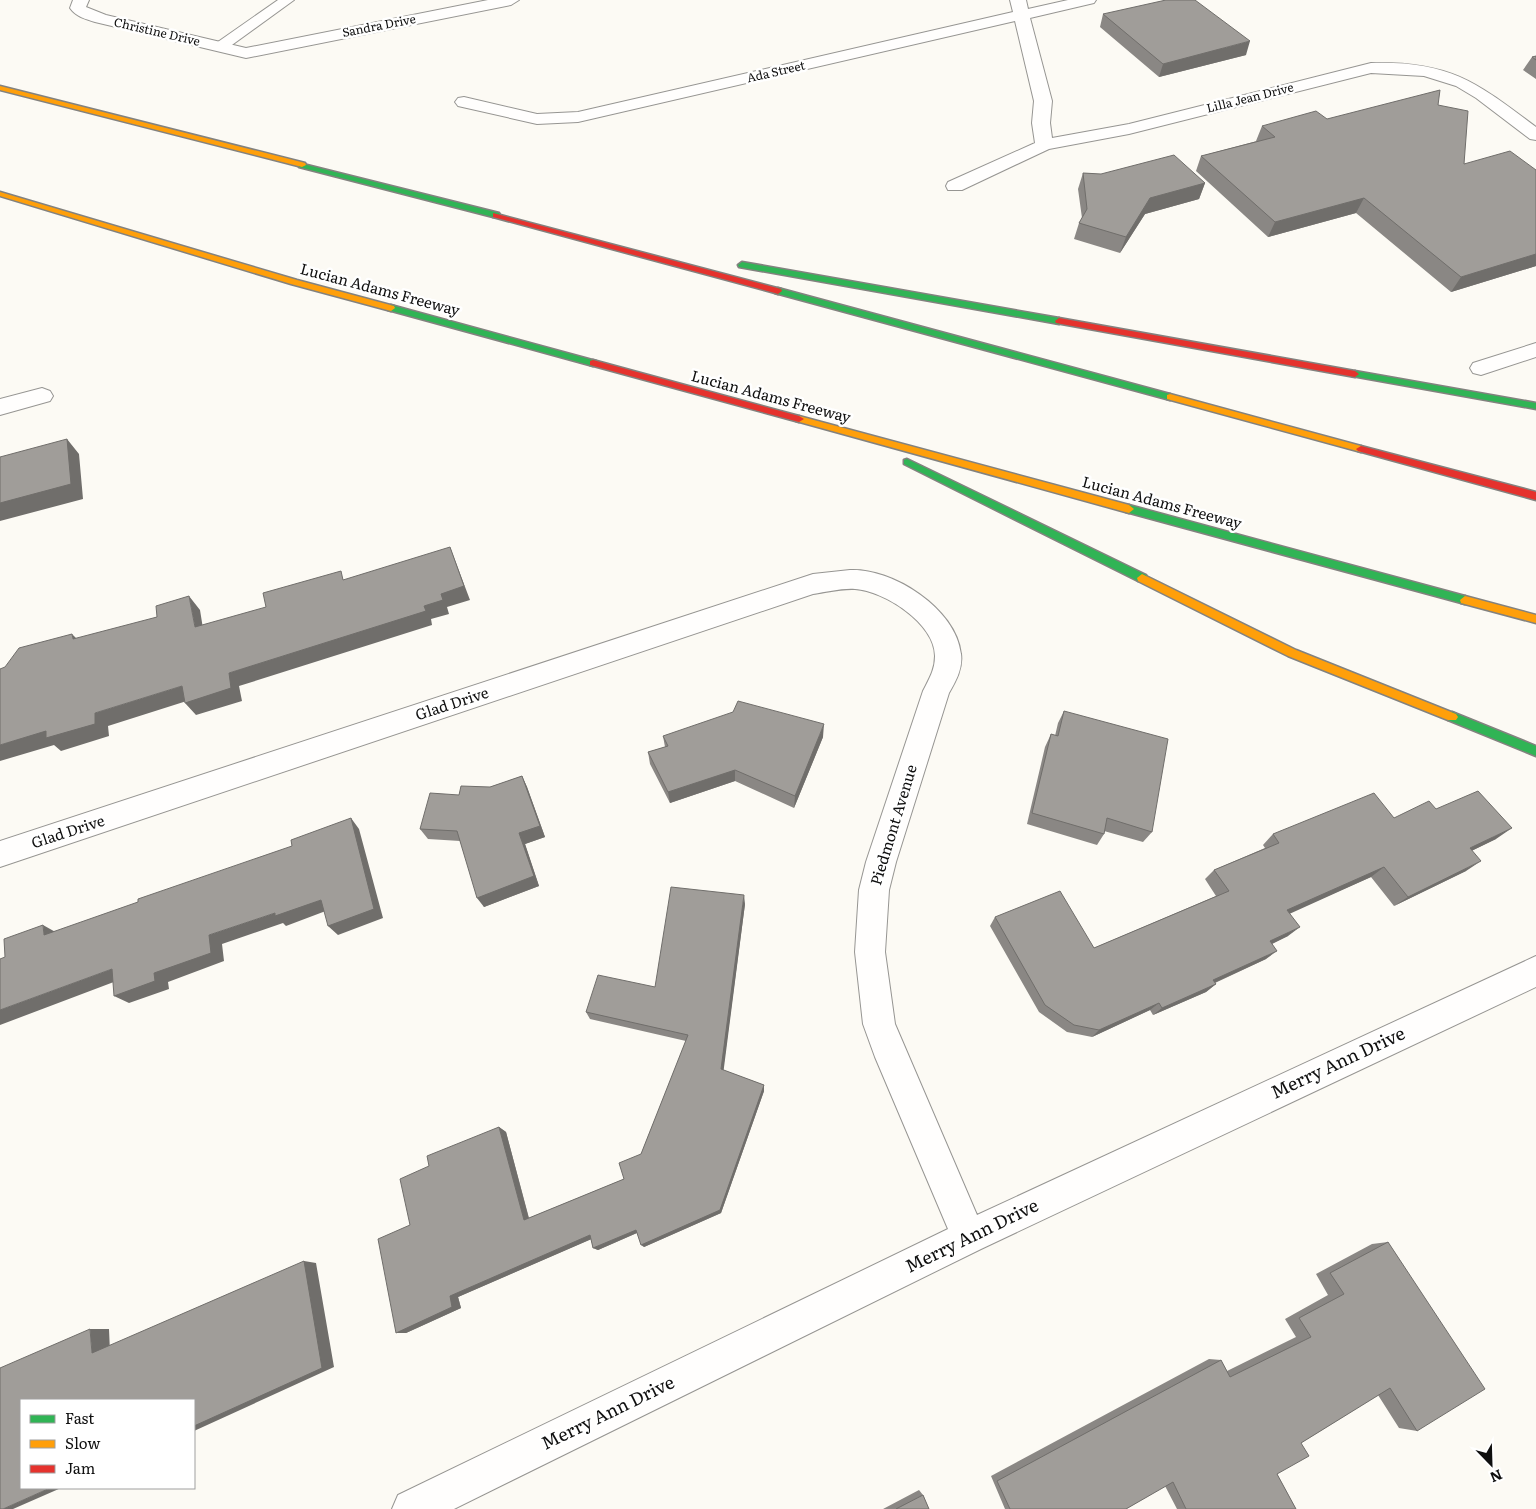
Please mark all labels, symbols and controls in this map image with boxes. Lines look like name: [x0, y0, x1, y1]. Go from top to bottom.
street label: Sandra Drive: [340, 9, 417, 41]
street label: Christine Drive: [112, 12, 202, 50]
street label: Ada Street: [745, 56, 807, 86]
street label: Lilla Jean Drive: [1204, 78, 1295, 117]
street label: Lucian Adams Freeway: [298, 256, 463, 321]
street label: Lucian Adams Freeway: [689, 363, 854, 428]
street label: Lucian Adams Freeway: [1080, 469, 1245, 534]
street label: Glad Drive: [412, 680, 491, 725]
street label: Piedmont Avenue: [863, 761, 922, 888]
street label: Glad Drive: [28, 808, 107, 853]
street label: Merry Ann Drive: [1266, 1019, 1409, 1105]
street label: Merry Ann Drive: [900, 1191, 1043, 1279]
street label: Merry Ann Drive: [536, 1368, 679, 1456]
legend: [20, 1399, 195, 1489]
text: Fast: [65, 1406, 94, 1429]
text: Slow: [65, 1431, 100, 1454]
north arrow: [1466, 1439, 1516, 1489]
text: Jam: [65, 1456, 96, 1479]
text: N: [1487, 1465, 1506, 1488]

